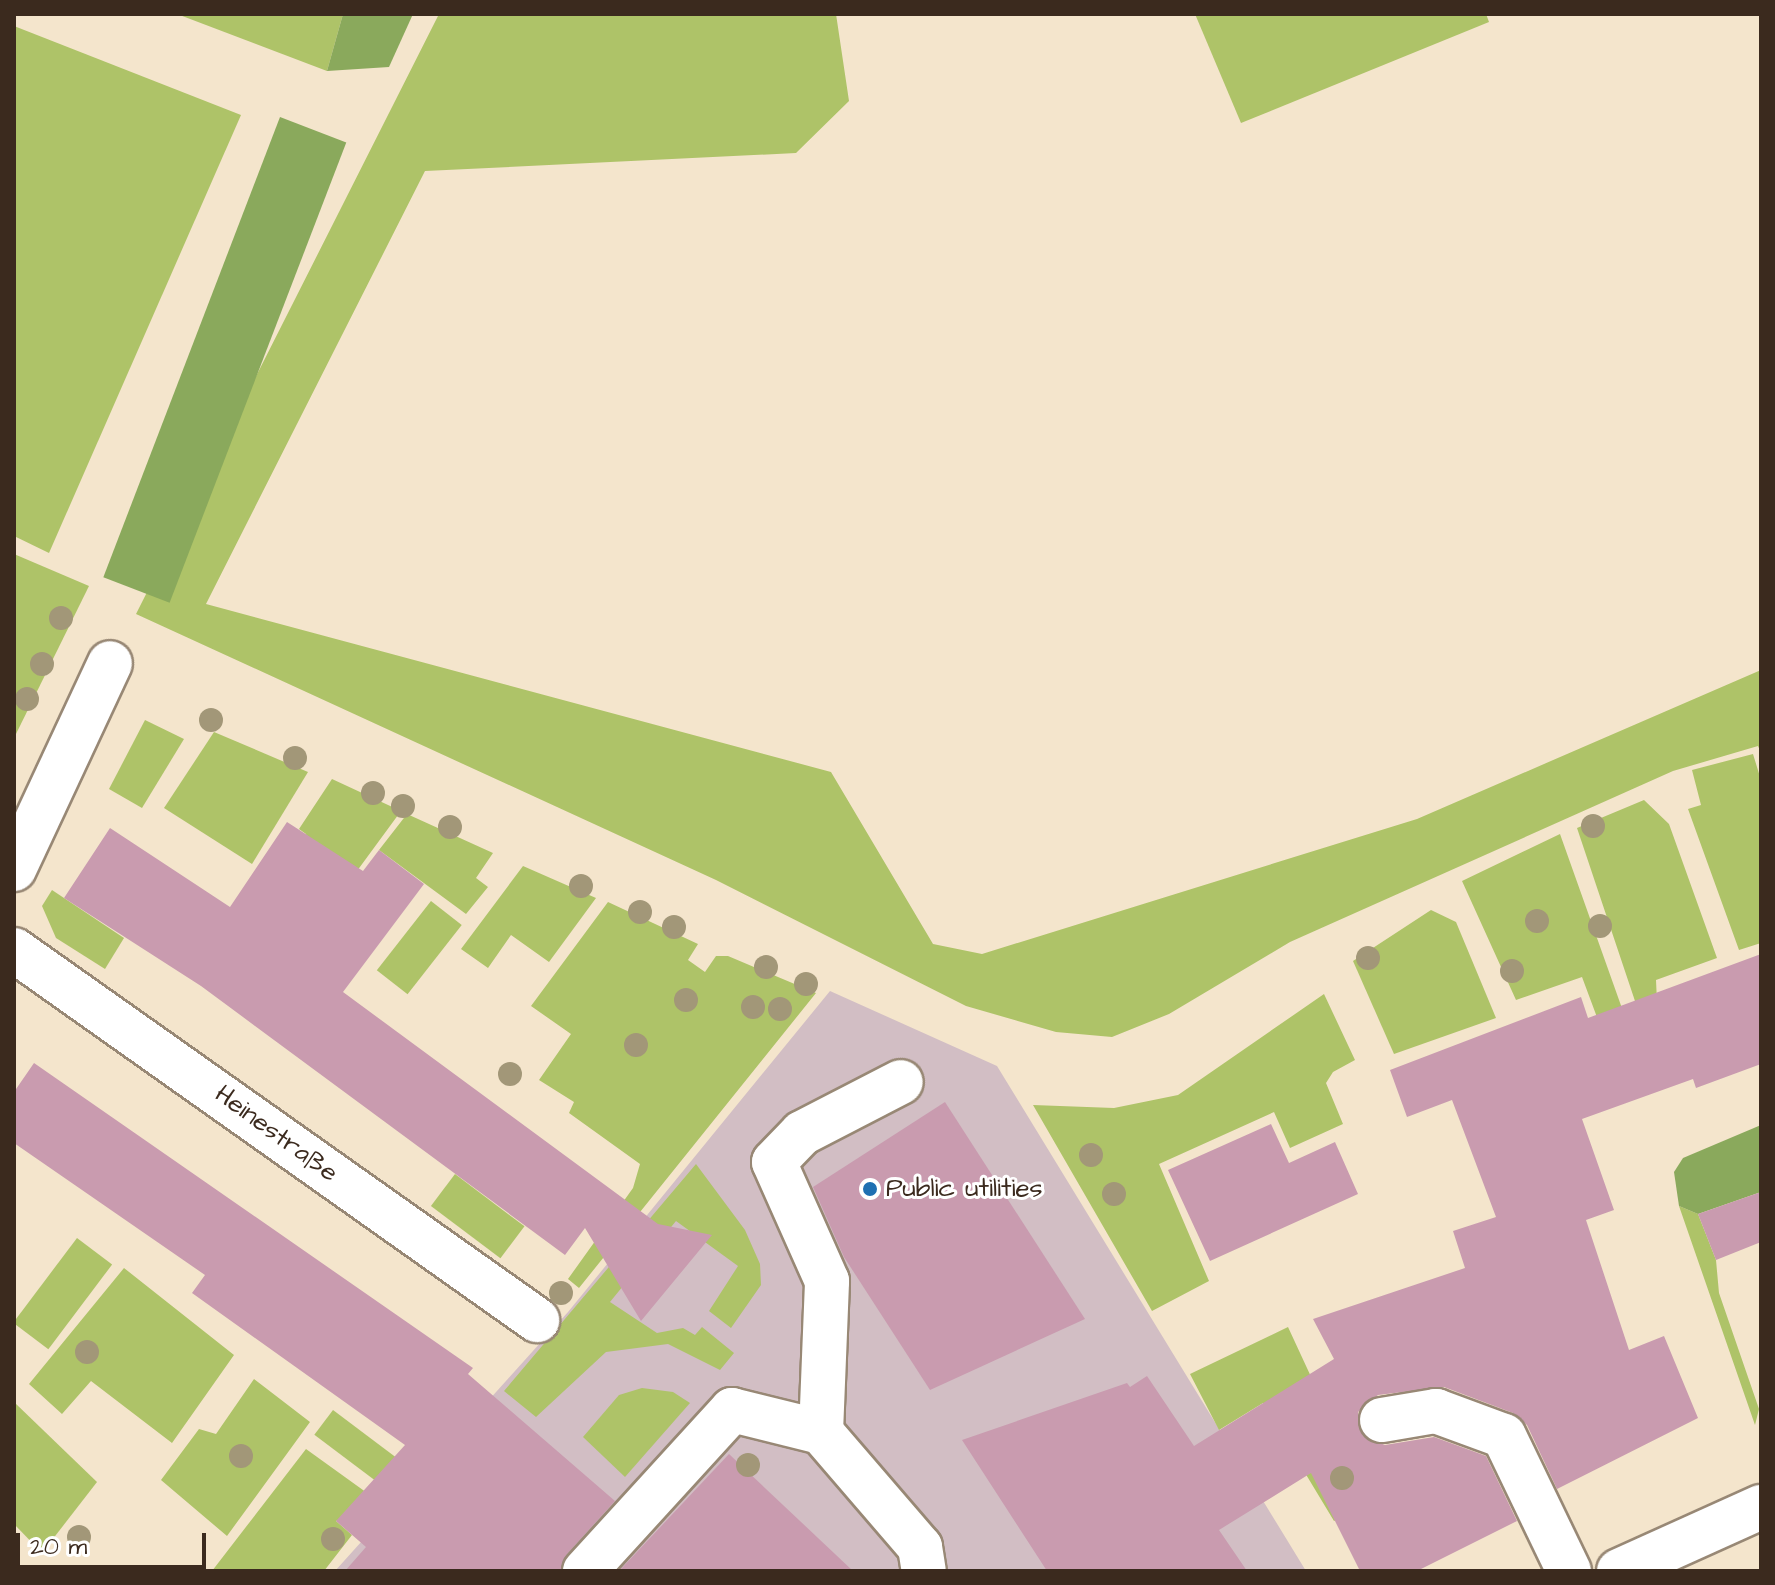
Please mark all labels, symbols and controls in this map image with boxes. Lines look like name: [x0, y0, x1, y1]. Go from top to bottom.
street label: Heinestraße: [208, 1079, 344, 1189]
place label: Public utilities: [886, 1173, 1043, 1205]
marker: Public utilities: [861, 1180, 879, 1198]
scale bar: [20, 1517, 210, 1567]
text: 20 m: [30, 1530, 87, 1564]

